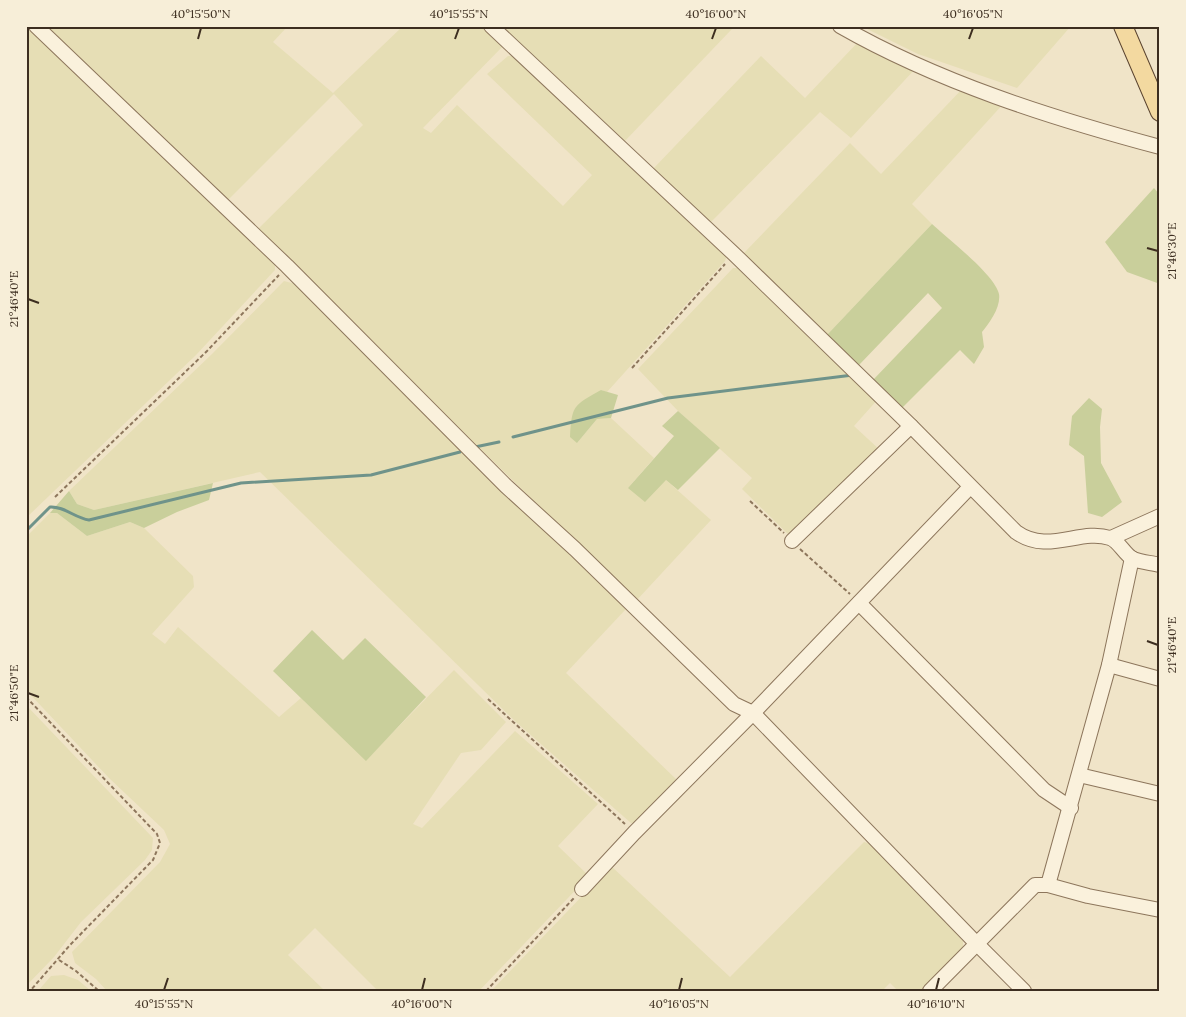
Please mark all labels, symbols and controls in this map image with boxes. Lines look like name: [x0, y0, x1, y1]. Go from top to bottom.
text: 40°15'50"N: [171, 6, 231, 21]
text: 40°15'55"N: [430, 6, 488, 21]
text: 40°16'00"N: [686, 6, 746, 21]
text: 40°16'05"N: [943, 6, 1003, 21]
text: 21°46'30"E: [1164, 223, 1179, 279]
text: 21°46'40"E: [6, 271, 21, 327]
text: 21°46'40"E: [1164, 617, 1179, 673]
text: 21°46'50"E: [6, 665, 21, 721]
text: 40°15'55"N: [135, 996, 193, 1011]
text: 40°16'00"N: [392, 996, 452, 1011]
text: 40°16'05"N: [649, 996, 709, 1011]
text: 40°16'10"N: [907, 996, 965, 1011]

